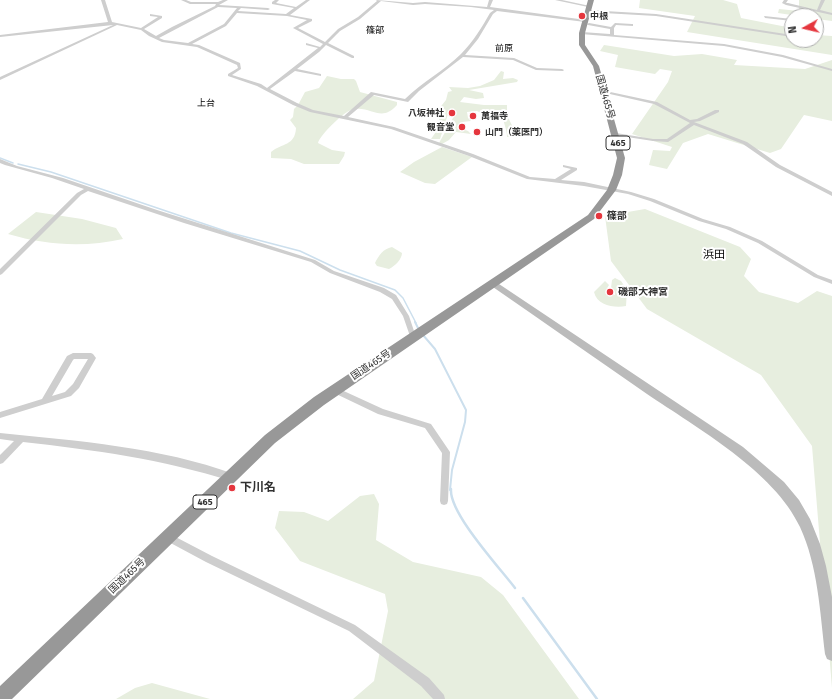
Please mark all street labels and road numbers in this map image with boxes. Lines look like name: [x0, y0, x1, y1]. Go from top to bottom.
street label: 国道465号: [593, 73, 617, 121]
road number: 465: [606, 136, 630, 150]
street label: 国道465号: [349, 347, 393, 383]
road number: 465: [193, 495, 217, 509]
street label: 国道465号: [106, 556, 148, 596]

